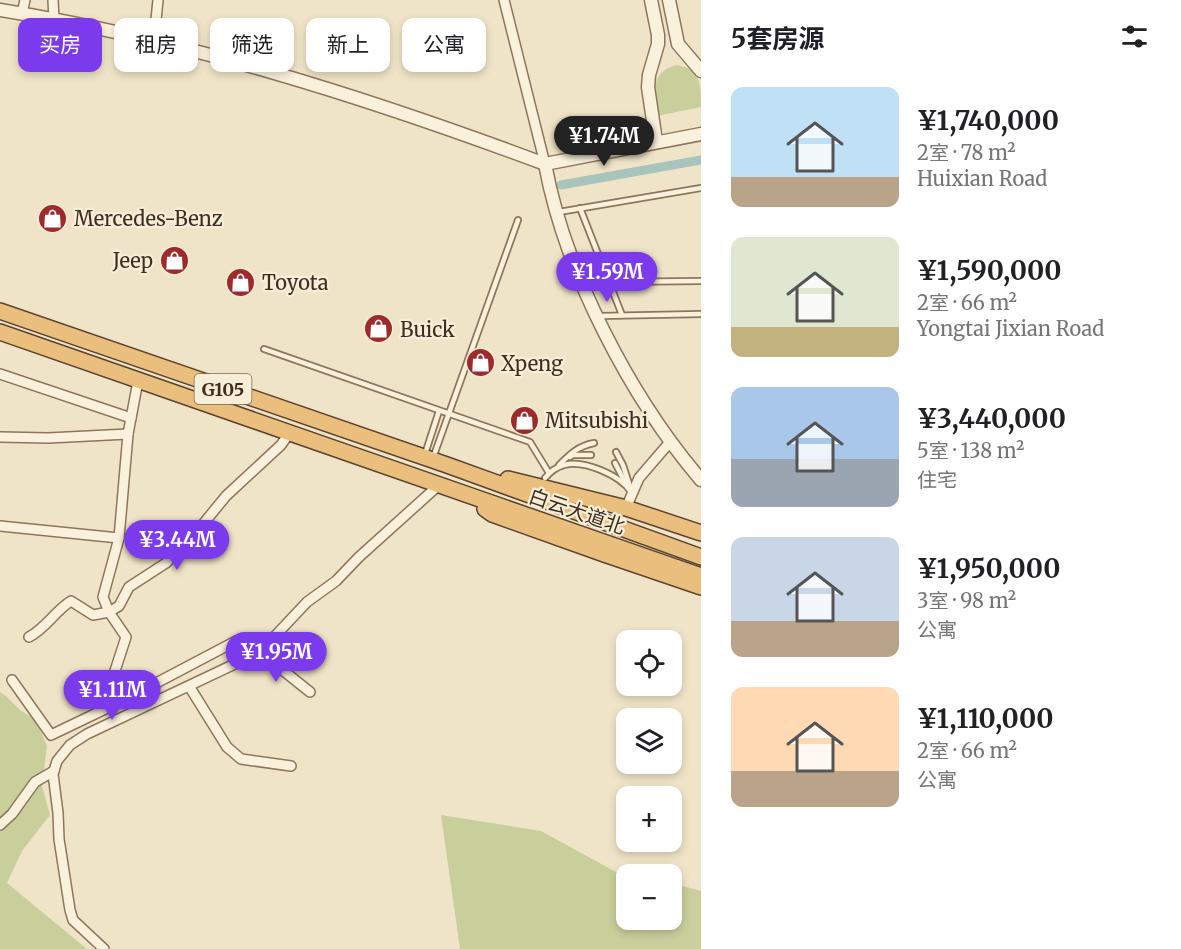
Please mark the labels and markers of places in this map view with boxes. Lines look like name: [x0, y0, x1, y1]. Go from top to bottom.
pin: ¥1.74M: [555, 116, 653, 167]
shop icon: Mercedes-Benz: [37, 202, 69, 234]
place label: Mercedes-Benz: [74, 206, 223, 231]
shop icon: Jeep: [158, 244, 190, 276]
place label: Jeep: [112, 248, 153, 273]
pin: ¥1.59M: [558, 252, 656, 303]
shop icon: Toyota: [225, 266, 257, 298]
place label: Toyota: [262, 270, 329, 295]
shop icon: Buick: [363, 313, 395, 345]
place label: Buick: [400, 317, 455, 342]
shop icon: Xpeng: [464, 347, 496, 379]
place label: Xpeng: [501, 351, 563, 376]
shop icon: Mitsubishi: [508, 404, 540, 436]
place label: Mitsubishi: [545, 408, 648, 433]
pin: ¥3.44M: [128, 520, 226, 571]
pin: ¥1.95M: [227, 632, 325, 683]
pin: ¥1.11M: [63, 670, 161, 721]

